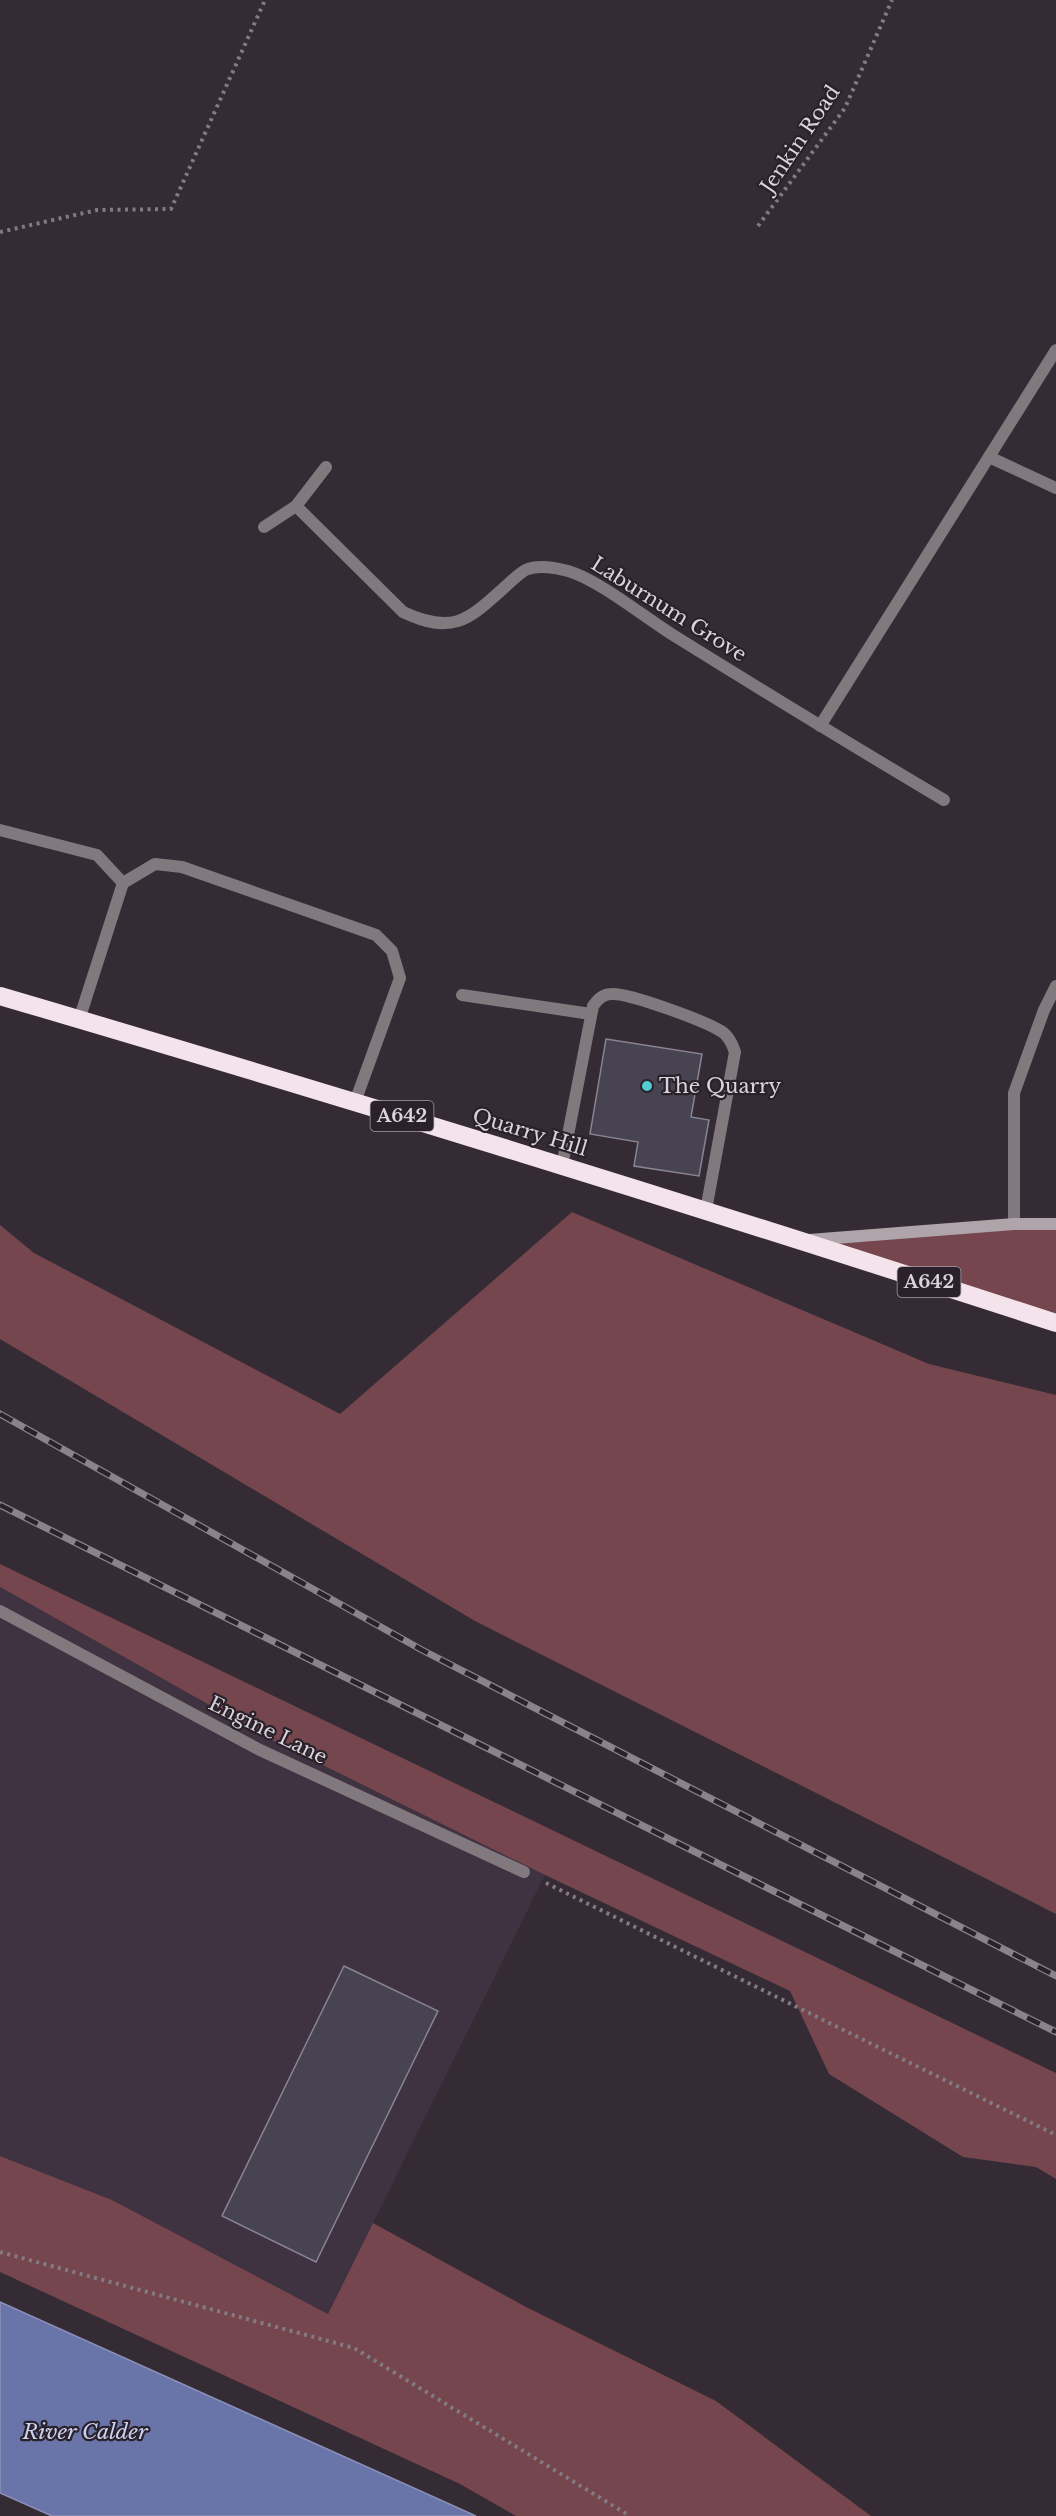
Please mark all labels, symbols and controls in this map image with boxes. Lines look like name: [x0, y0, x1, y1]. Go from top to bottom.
street label: Jenkin Road: [754, 81, 845, 200]
street label: Laburnum Grove: [587, 551, 751, 667]
place label: The Quarry: [659, 1074, 782, 1098]
marker: The Quarry: [640, 1079, 654, 1093]
road number: A642: [370, 1101, 434, 1131]
street label: Quarry Hill: [470, 1103, 590, 1161]
road number: A642: [898, 1267, 960, 1297]
street label: Engine Lane: [205, 1691, 331, 1769]
water label: River Calder: [21, 2419, 149, 2445]

